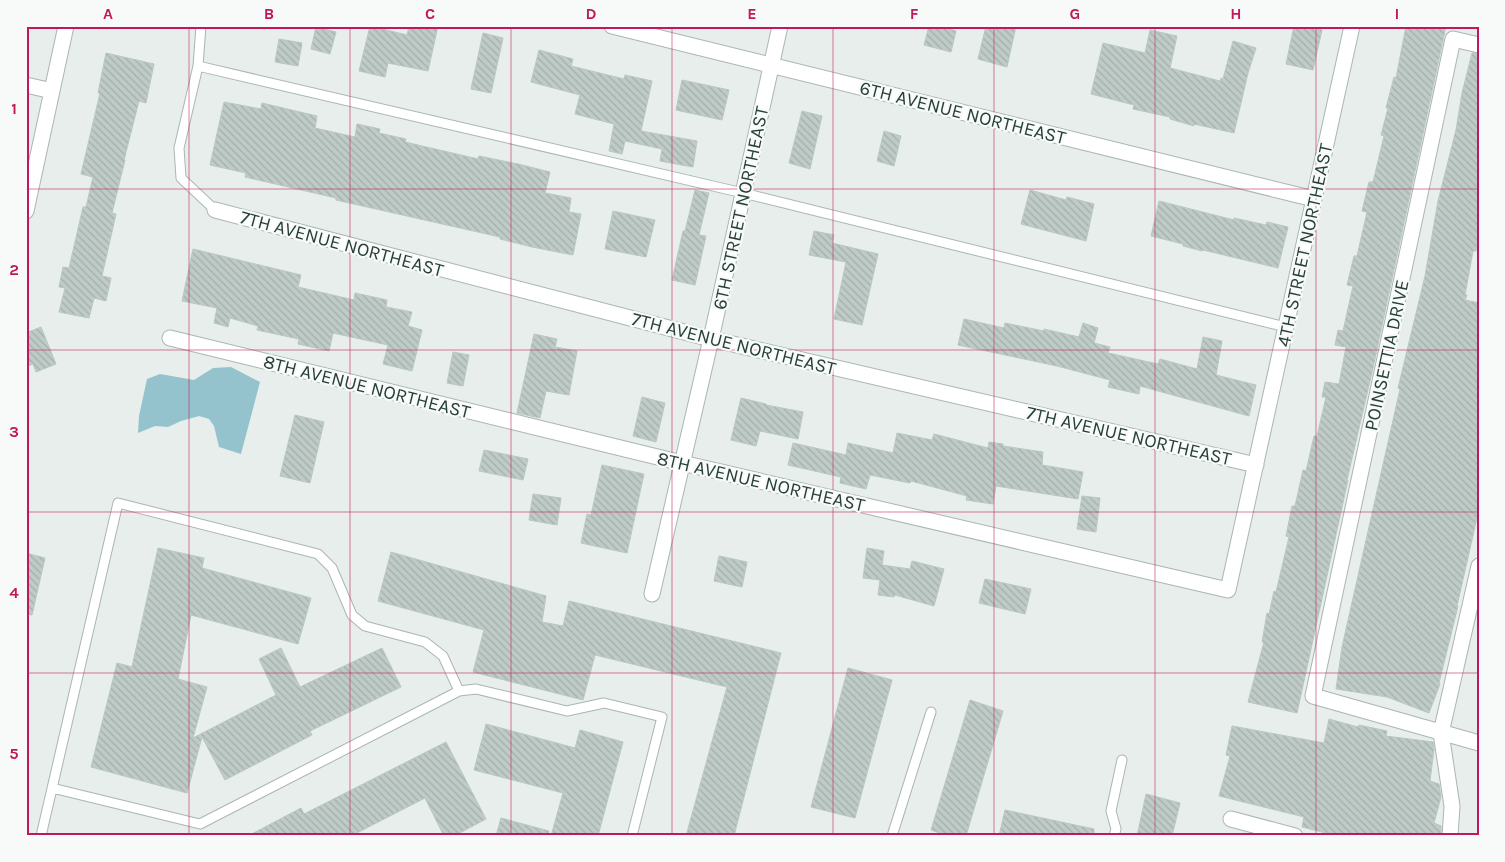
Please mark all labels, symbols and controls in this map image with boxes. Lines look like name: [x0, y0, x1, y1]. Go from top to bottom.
text: A: [103, 4, 113, 23]
text: B: [264, 4, 274, 23]
text: C: [425, 4, 435, 23]
text: D: [586, 4, 597, 23]
text: E: [747, 4, 757, 23]
text: F: [910, 4, 919, 23]
text: G: [1070, 4, 1080, 23]
text: H: [1230, 4, 1242, 23]
text: I: [1395, 4, 1399, 23]
street label: 6TH AVENUE NORTHEAST: [857, 77, 1069, 149]
text: 1: [11, 99, 17, 118]
street label: 6TH STREET NORTHEAST: [709, 104, 773, 312]
street label: 4TH STREET NORTHEAST: [1273, 141, 1337, 349]
street label: 7TH AVENUE NORTHEAST: [238, 206, 446, 282]
text: 2: [9, 260, 19, 279]
street label: POINSETTIA DRIVE: [1360, 278, 1414, 433]
street label: 7TH AVENUE NORTHEAST: [629, 308, 839, 380]
street label: 8TH AVENUE NORTHEAST: [261, 351, 473, 423]
street label: 7TH AVENUE NORTHEAST: [1024, 402, 1234, 470]
text: 3: [9, 422, 19, 441]
street label: 8TH AVENUE NORTHEAST: [655, 447, 867, 517]
text: 4: [9, 583, 19, 602]
text: 5: [9, 744, 19, 763]

